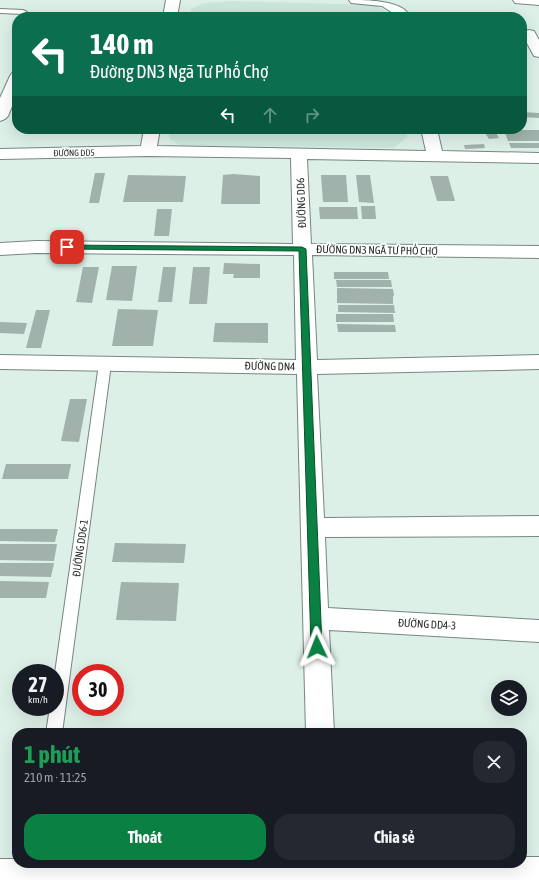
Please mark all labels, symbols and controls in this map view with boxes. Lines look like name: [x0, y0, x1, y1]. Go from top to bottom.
icon: left: [24, 28, 76, 80]
text: 140 m: [90, 28, 153, 60]
text: Đường DN3 Ngã Tư Phố Chợ: [90, 61, 269, 82]
icon: left: [217, 104, 239, 126]
icon: ahead: [259, 104, 281, 126]
icon: right: [301, 104, 323, 126]
street label: ĐƯỜNG DD5: [53, 147, 95, 158]
street label: ĐƯỜNG DD6: [294, 178, 308, 228]
pin: [50, 230, 84, 264]
icon: arrive: [56, 236, 78, 258]
street label: ĐƯỜNG DN3 NGÃ TƯ PHỐ CHỢ: [316, 242, 438, 258]
street label: ĐƯỜNG DN4: [245, 360, 295, 372]
street label: ĐƯỜNG DD6-1: [70, 519, 90, 577]
street label: ĐƯỜNG DD4-3: [398, 616, 456, 632]
position arrow: [296, 626, 338, 668]
speed limit sign: 30: [72, 664, 124, 716]
text: 27: [29, 673, 47, 696]
map controls: [491, 680, 527, 716]
button: layers: [491, 680, 527, 716]
text: km/h: [28, 694, 48, 705]
text: 1 phút: [24, 741, 80, 768]
button: close: [473, 741, 515, 783]
text: 210 m · 11:25: [24, 770, 87, 785]
button: Thoát: [24, 814, 266, 860]
button: Chia sẻ: [274, 814, 515, 860]

